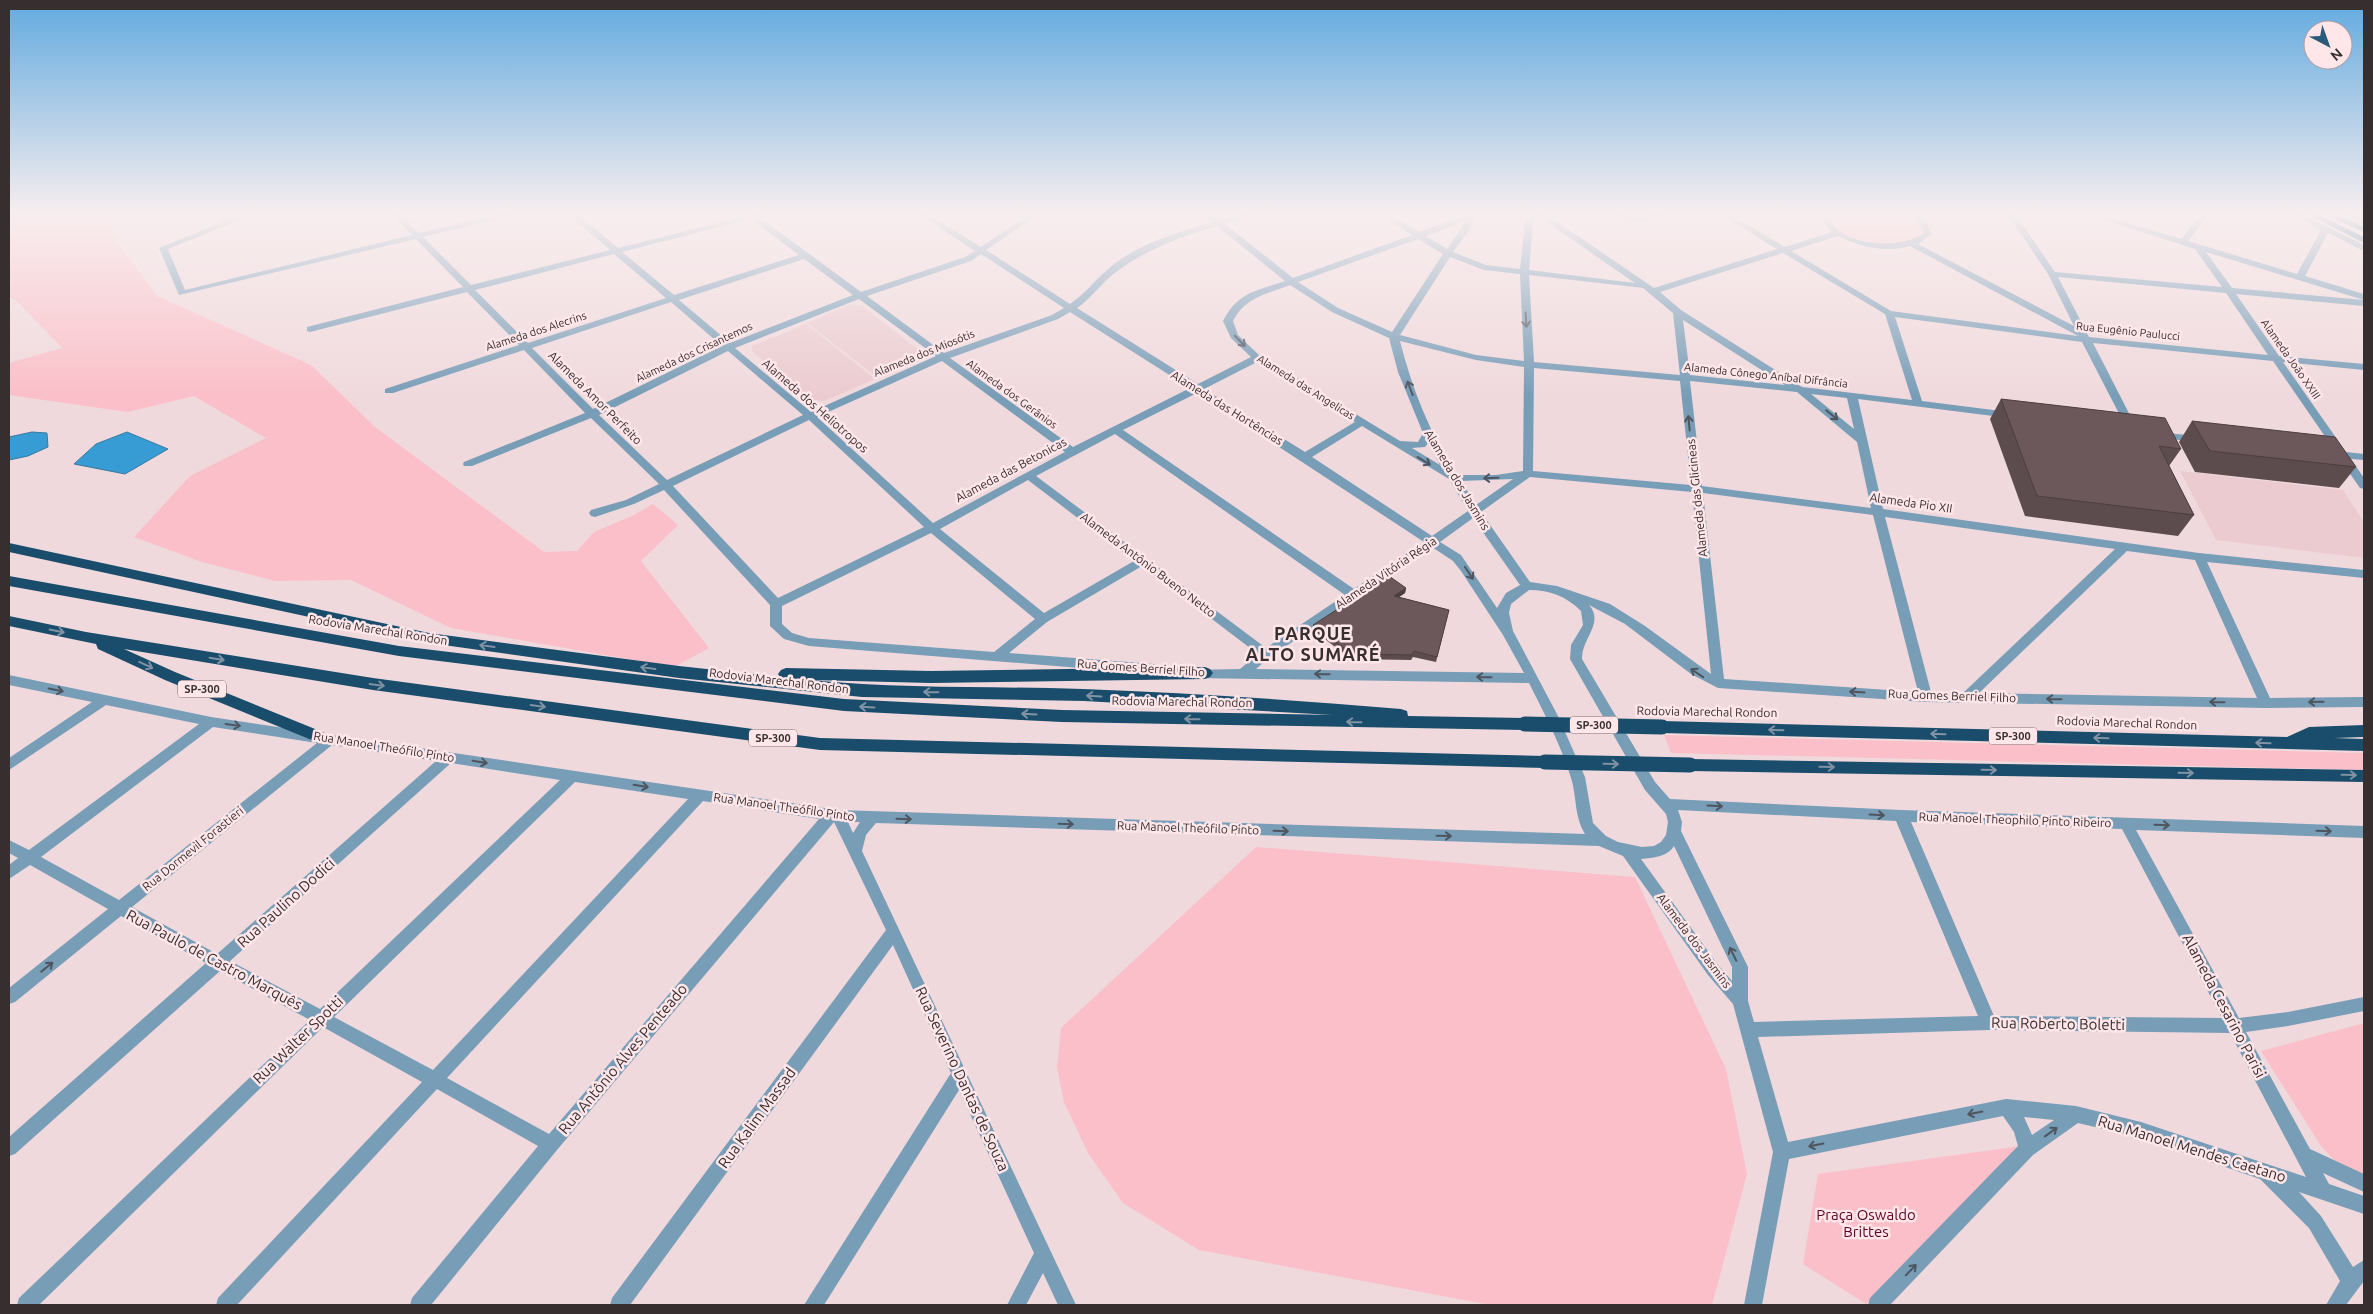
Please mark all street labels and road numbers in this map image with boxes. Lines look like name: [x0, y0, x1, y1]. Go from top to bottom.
street label: Alameda dos Alecrins: [484, 309, 588, 353]
street label: Alameda João XXIII: [2259, 317, 2323, 401]
street label: Alameda dos Crisantemos: [634, 320, 754, 384]
street label: Rua Eugênio Paulucci: [2075, 320, 2181, 342]
street label: Alameda dos Miosótis: [872, 327, 976, 379]
street label: Alameda Amor Perfeito: [546, 348, 645, 447]
street label: Alameda das Angelicas: [1255, 352, 1357, 422]
street label: Alameda dos Heliotropos: [760, 356, 871, 455]
street label: Alameda dos Gerânios: [964, 357, 1060, 431]
street label: Alameda Cônego Aníbal Difrância: [1684, 360, 1848, 390]
street label: Alameda das Hortências: [1169, 368, 1285, 447]
street label: Alameda dos Jasmins: [1422, 427, 1493, 532]
street label: Alameda das Betonicas: [953, 435, 1068, 504]
street label: Alameda das Glicineas: [1684, 438, 1709, 558]
street label: Alameda Pio XII: [1869, 490, 1953, 515]
street label: Alameda Antônio Bueno Netto: [1078, 510, 1218, 620]
street label: Alameda Vitória Régia: [1333, 534, 1439, 611]
street label: Rodovia Marechal Rondon: [308, 612, 449, 647]
street label: Rua Gomes Berriel Filho: [1077, 657, 1205, 678]
street label: Rodovia Marechal Rondon: [708, 665, 850, 696]
road number: SP-300: [178, 681, 226, 698]
street label: Rua Gomes Berriel Filho: [1888, 687, 2016, 704]
street label: Rodovia Marechal Rondon: [1112, 694, 1252, 709]
street label: Rodovia Marechal Rondon: [1637, 704, 1777, 719]
street label: Rodovia Marechal Rondon: [2057, 714, 2198, 731]
road number: SP-300: [1570, 716, 1618, 734]
road number: SP-300: [1989, 728, 2037, 744]
street label: Rua Manoel Theófilo Pinto: [313, 729, 455, 764]
road number: SP-300: [749, 730, 797, 746]
street label: Rua Manoel Theófilo Pinto: [713, 790, 856, 823]
street label: Rua Dormevil Forastieri: [140, 804, 246, 893]
street label: Rua Manoel Theophilo Pinto Ribeiro: [1918, 810, 2112, 829]
street label: Rua Manoel Theófilo Pinto: [1117, 819, 1259, 836]
street label: Rua Paulino Dodici: [234, 855, 338, 951]
street label: Alameda dos Jasmins: [1655, 891, 1734, 990]
street label: Rua Paulo de Castro Marquês: [123, 906, 305, 1013]
street label: Alameda Cesarino Parisi: [2179, 931, 2270, 1081]
street label: Rua Antônio Alves Penteado: [555, 980, 690, 1137]
street label: Rua Severino Dantas de Souza: [912, 984, 1013, 1174]
street label: Rua Walter Spotti: [249, 992, 346, 1087]
street label: Rua Roberto Boletti: [1991, 1014, 2125, 1033]
street label: Rua Kalim Massad: [714, 1064, 799, 1171]
street label: Rua Manoel Mendes Caetano: [2096, 1112, 2288, 1185]

